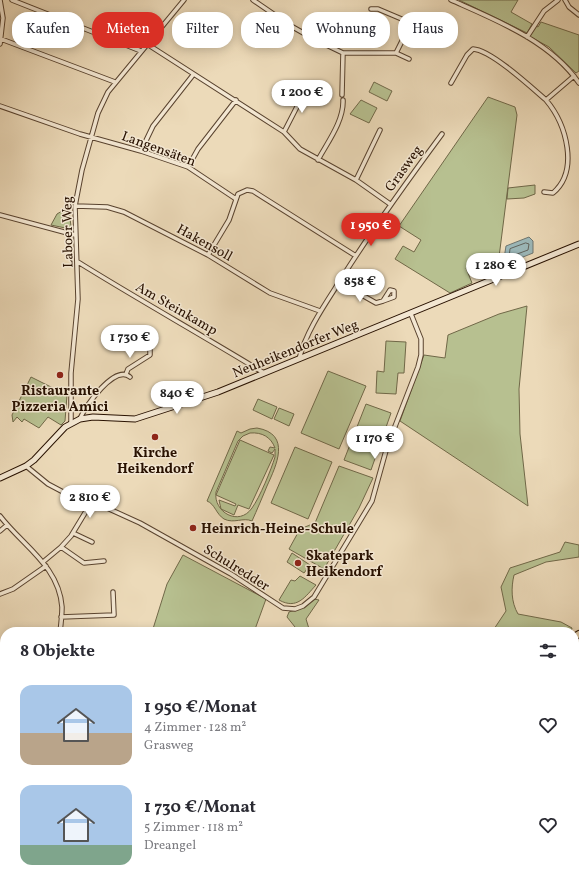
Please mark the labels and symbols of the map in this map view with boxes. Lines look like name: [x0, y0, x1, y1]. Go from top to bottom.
pin: 1 200 €: [265, 80, 339, 114]
street label: Langensäten: [119, 127, 198, 172]
street label: Grasweg: [381, 142, 428, 196]
street label: Laboer Weg: [58, 196, 79, 268]
pin: 1 950 €: [334, 213, 408, 247]
street label: Hakensoll: [173, 220, 236, 267]
pin: 1 280 €: [459, 253, 533, 287]
pin: 858 €: [332, 269, 388, 303]
street label: Am Steinkamp: [132, 278, 221, 340]
street label: Neuheikendorfer Weg: [230, 315, 361, 383]
pin: 1 730 €: [93, 325, 167, 359]
marker: Ristaurante Pizzeria Amici: [55, 370, 65, 380]
pin: 840 €: [149, 381, 205, 415]
place label: Ristaurante Pizzeria Amici: [12, 382, 109, 417]
pin: 1 170 €: [338, 426, 412, 460]
marker: Kirche Heikendorf: [150, 432, 160, 442]
place label: Kirche Heikendorf: [117, 444, 195, 479]
pin: 2 810 €: [53, 485, 127, 519]
place label: Heinrich-Heine-Schule: [201, 520, 354, 539]
marker: Heinrich-Heine-Schule: [188, 523, 198, 533]
street label: Schulredder: [199, 540, 273, 596]
place label: Skatepark Heikendorf: [306, 547, 384, 582]
marker: Skatepark Heikendorf: [293, 558, 303, 568]

